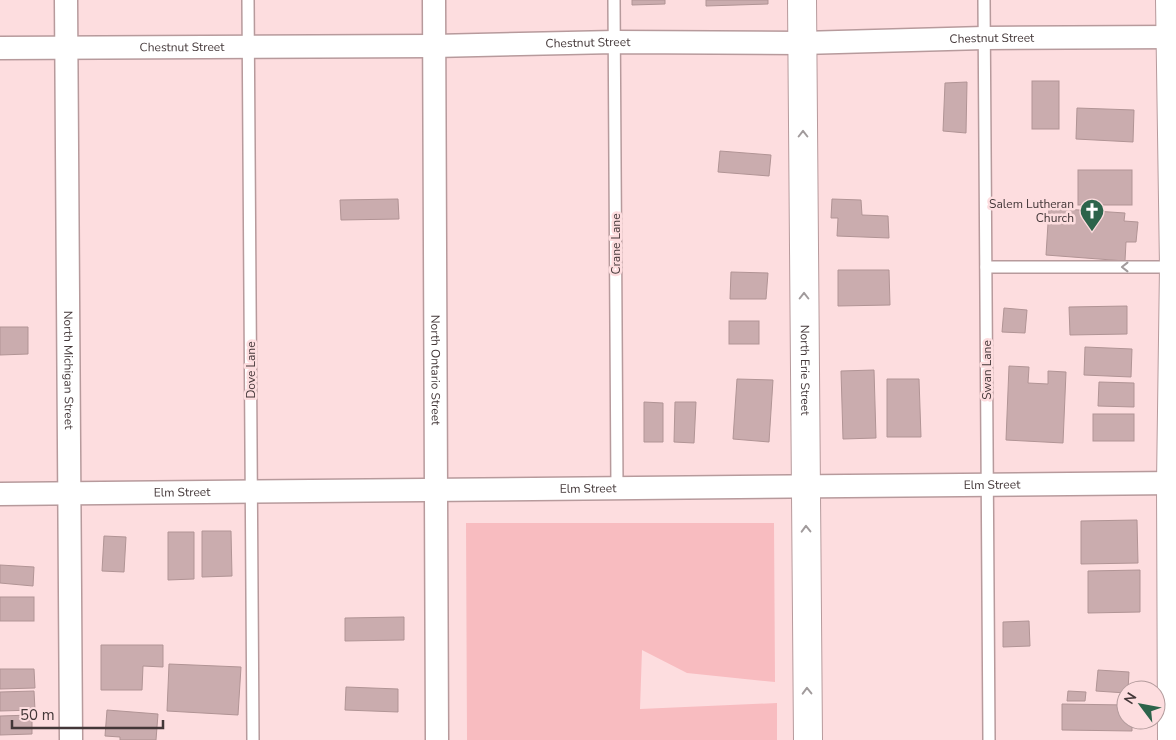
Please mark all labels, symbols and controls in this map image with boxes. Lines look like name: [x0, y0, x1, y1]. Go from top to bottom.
street label: Chestnut Street: [949, 30, 1035, 47]
street label: Chestnut Street: [545, 34, 631, 52]
street label: Chestnut Street: [140, 39, 225, 55]
one-way arrow: [798, 130, 808, 138]
place label: Salem Lutheran Church: [989, 196, 1074, 226]
church icon: Salem Lutheran Church: [1079, 198, 1105, 232]
street label: Crane Lane: [608, 213, 624, 275]
one-way arrow: [1121, 262, 1128, 272]
one-way arrow: [799, 292, 809, 300]
street label: North Michigan Street: [60, 311, 77, 430]
street label: North Ontario Street: [427, 315, 444, 426]
street label: North Erie Street: [797, 325, 813, 416]
street label: Swan Lane: [979, 340, 995, 400]
street label: Dove Lane: [243, 341, 259, 399]
street label: Elm Street: [964, 476, 1021, 493]
street label: Elm Street: [560, 480, 617, 497]
street label: Elm Street: [154, 484, 211, 501]
one-way arrow: [801, 525, 811, 532]
north arrow: [1116, 680, 1166, 730]
one-way arrow: [802, 687, 813, 695]
text: N: [1120, 689, 1141, 708]
scale bar: [12, 698, 164, 730]
text: 50 m: [20, 705, 55, 725]

